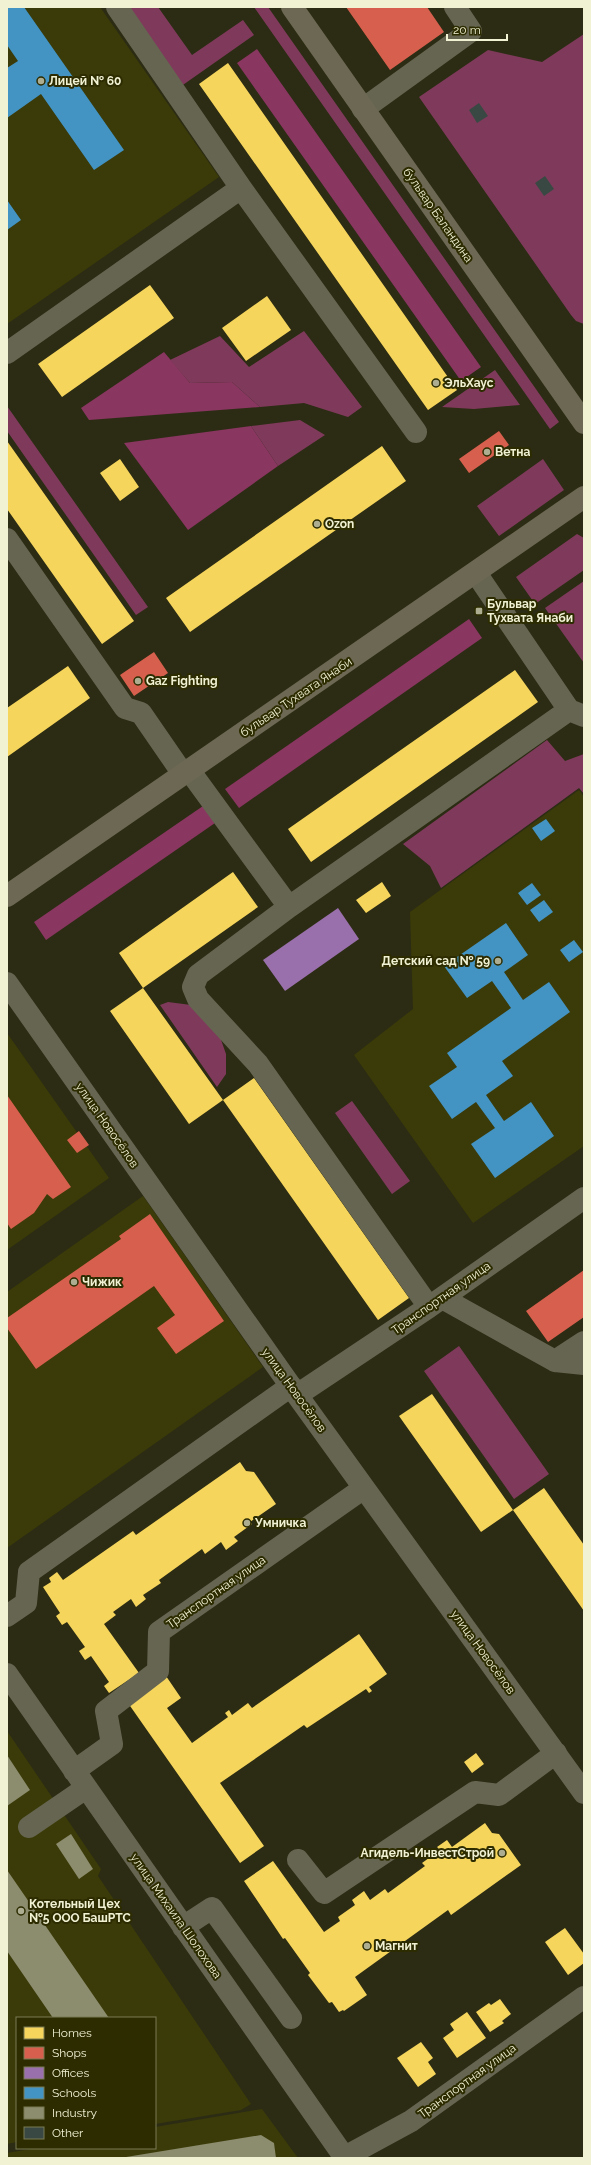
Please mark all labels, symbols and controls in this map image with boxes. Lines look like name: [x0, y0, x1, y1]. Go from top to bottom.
scale bar: [447, 16, 507, 42]
text: 20 m: [453, 23, 481, 37]
place label: Лицей № 60: [49, 74, 121, 88]
marker: Лицей № 60: [36, 76, 46, 86]
street label: бульвар Баландина: [400, 165, 476, 265]
place label: ЭльХаус: [444, 376, 494, 390]
marker: ЭльХаус: [431, 378, 441, 388]
place label: Ветна: [495, 445, 531, 459]
marker: Ветна: [482, 447, 492, 457]
place label: Ozon: [325, 517, 354, 531]
marker: Ozon: [312, 519, 322, 529]
place label: Бульвар Тухвата Янаби: [487, 597, 573, 625]
marker: Бульвар Тухвата Янаби: [474, 606, 484, 616]
street label: бульвар Тухвата Янаби: [237, 654, 355, 740]
place label: Gaz Fighting: [146, 674, 218, 688]
marker: Gaz Fighting: [133, 676, 143, 686]
place label: Детский сад № 59: [382, 954, 490, 968]
marker: Детский сад № 59: [493, 956, 503, 966]
street label: улица Новосёлов: [72, 1080, 142, 1170]
street label: Транспортная улица: [389, 1259, 493, 1337]
place label: Чижик: [82, 1275, 122, 1289]
marker: Чижик: [69, 1277, 79, 1287]
street label: улица Новосёлов: [259, 1345, 329, 1435]
place label: Умничка: [254, 1516, 306, 1530]
marker: Умничка: [242, 1518, 252, 1528]
street label: Транспортная улица: [164, 1553, 268, 1631]
street label: улица Новосёлов: [448, 1607, 518, 1697]
place label: Агидель-ИнвестСтрой: [361, 1846, 494, 1860]
marker: Агидель-ИнвестСтрой: [497, 1848, 507, 1858]
street label: улица Михаила Шолохова: [127, 1851, 225, 1981]
place label: Котельный Цех №5 ООО БашРТС: [29, 1897, 131, 1925]
marker: Котельный Цех №5 ООО БашРТС: [16, 1906, 26, 1916]
place label: Магнит: [375, 1939, 418, 1953]
marker: Магнит: [362, 1941, 372, 1951]
legend: [16, 2017, 156, 2149]
text: Homes: [52, 2026, 92, 2040]
street label: Транспортная улица: [415, 2041, 519, 2121]
text: Shops: [52, 2046, 87, 2060]
text: Offices: [52, 2066, 89, 2080]
text: Schools: [52, 2086, 96, 2100]
text: Industry: [52, 2106, 98, 2120]
text: Other: [52, 2126, 84, 2140]

